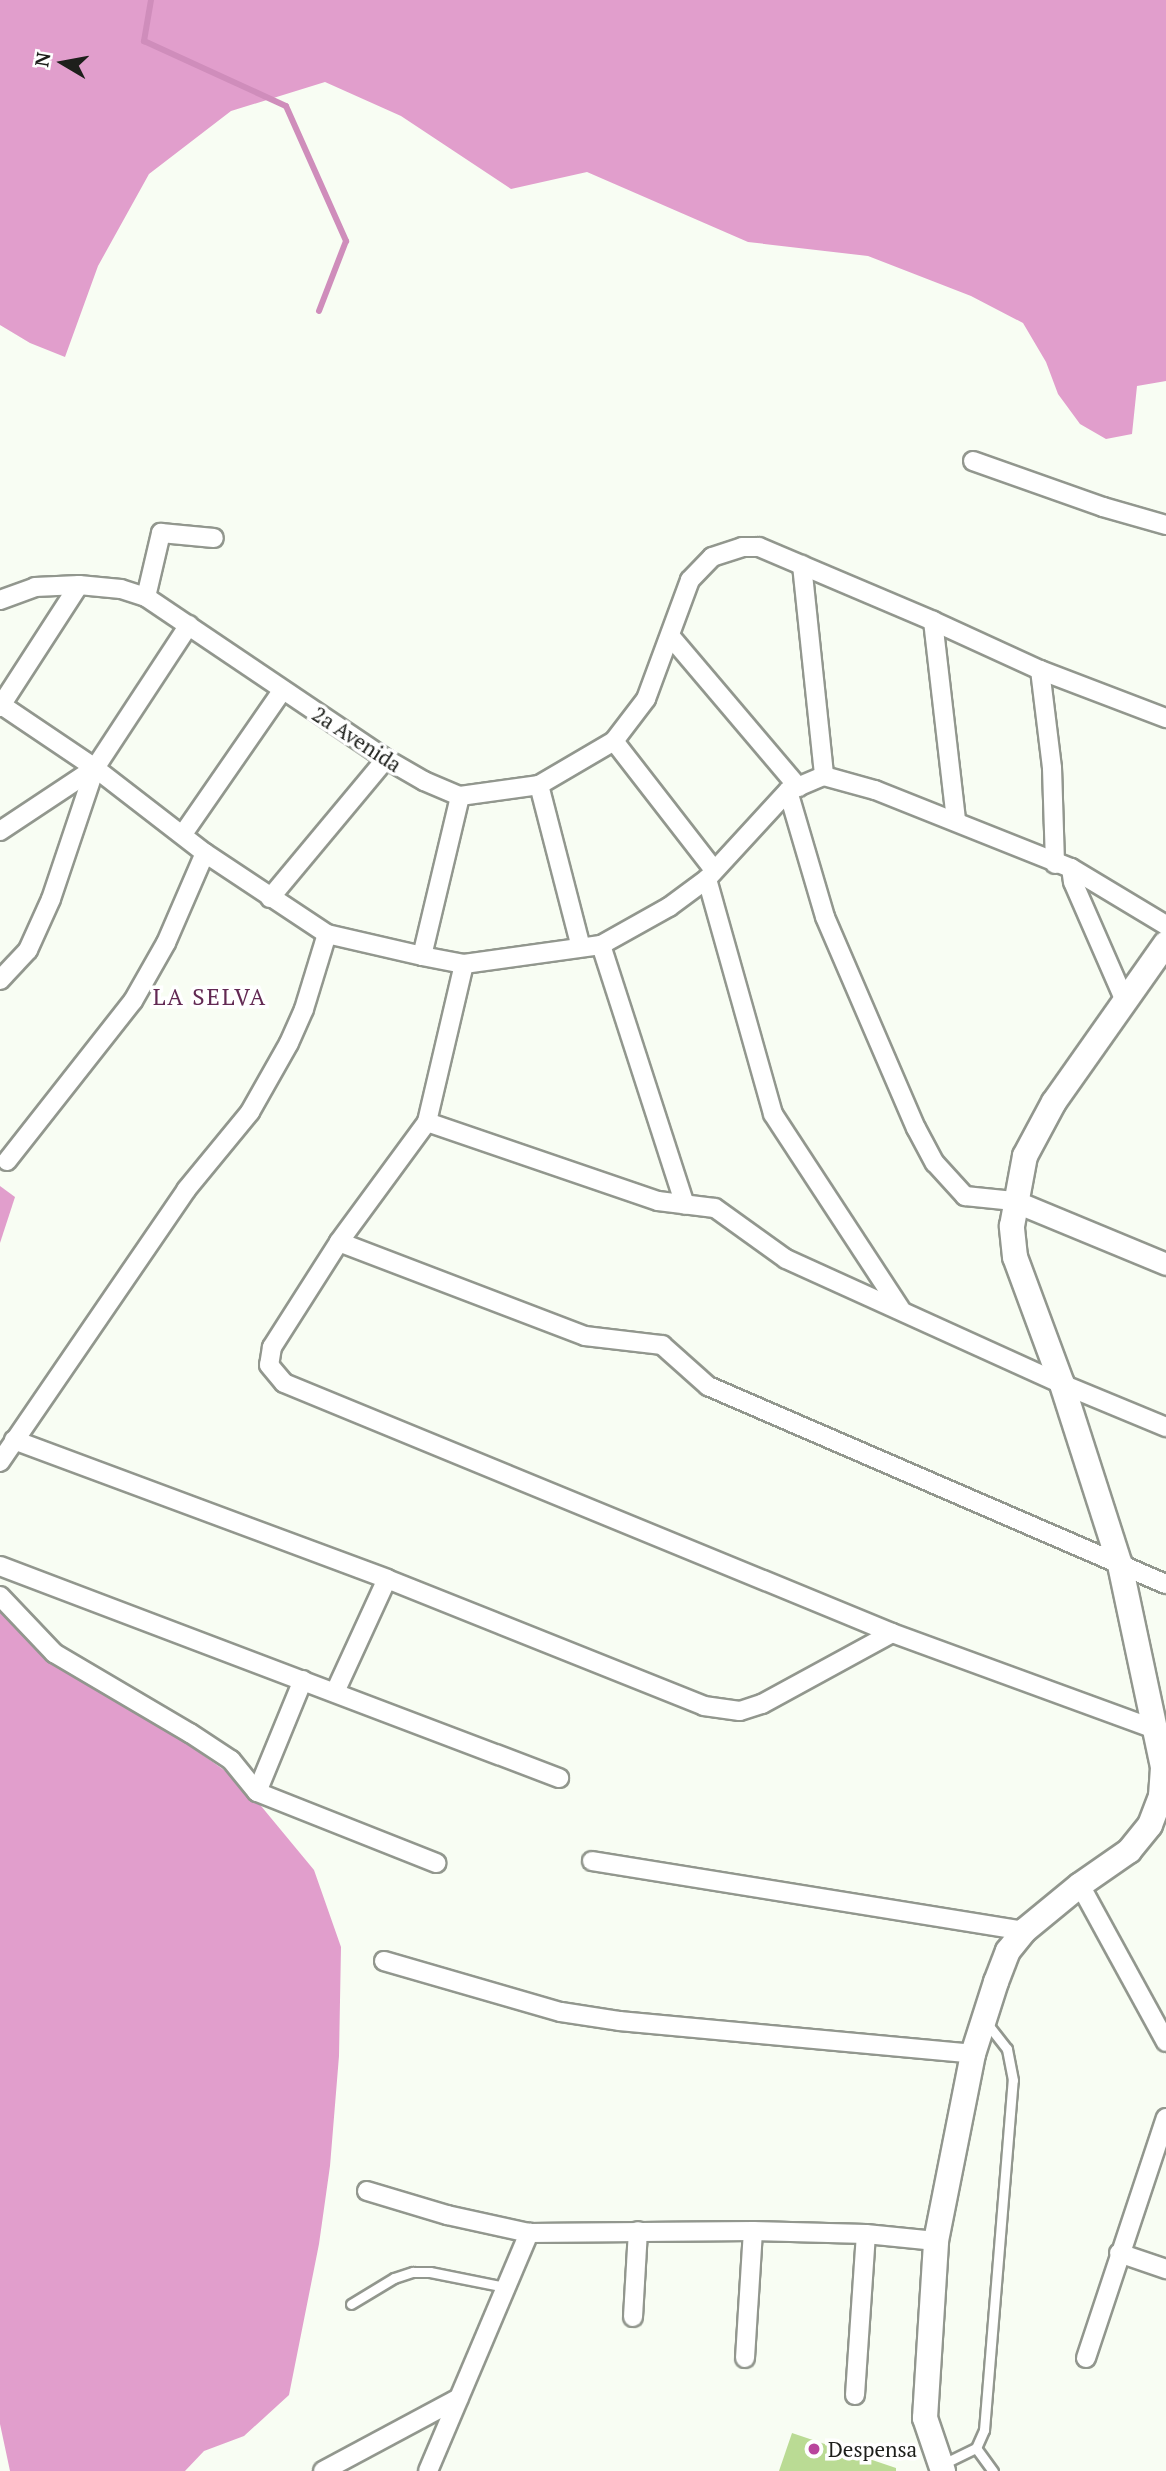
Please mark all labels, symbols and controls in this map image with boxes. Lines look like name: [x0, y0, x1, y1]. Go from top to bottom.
north arrow: [28, 28, 98, 98]
text: N: [28, 50, 55, 69]
street label: 2a Avenida: [308, 701, 406, 777]
district label: LA SELVA: [153, 983, 267, 1011]
place label: Despensa: [828, 2436, 917, 2462]
marker: Despensa: [806, 2441, 822, 2457]

